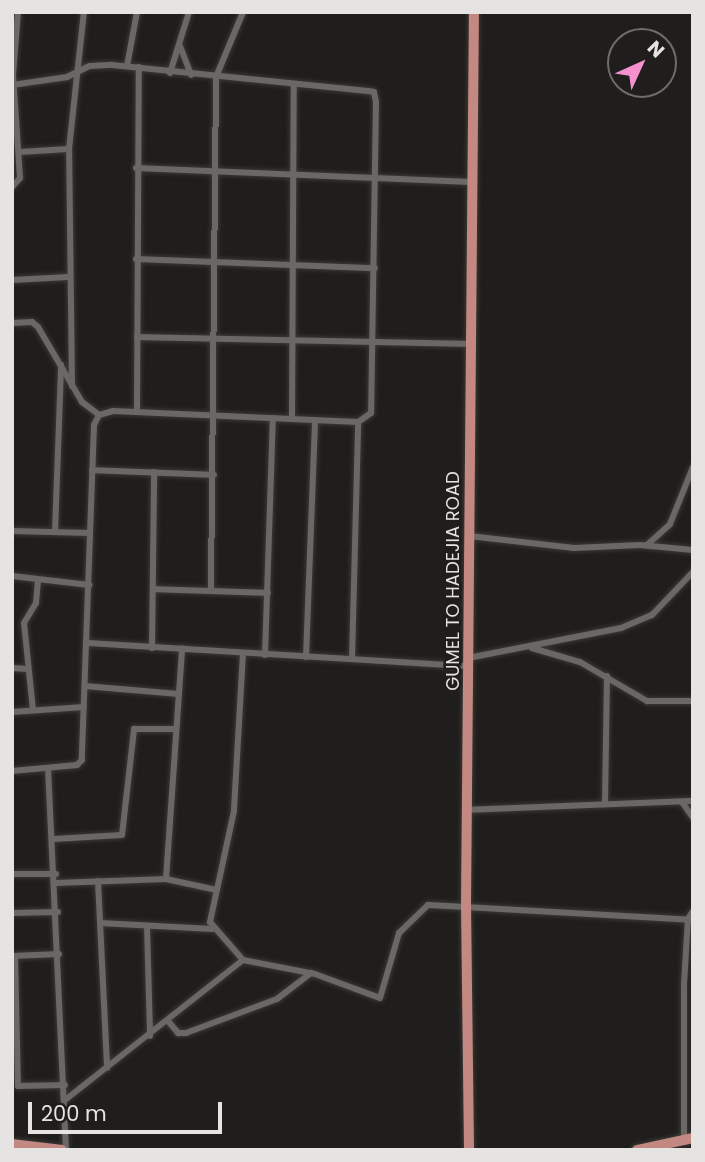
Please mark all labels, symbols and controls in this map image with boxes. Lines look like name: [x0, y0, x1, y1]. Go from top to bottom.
north arrow: [607, 28, 677, 98]
text: N: [641, 35, 670, 64]
street label: GUMEL TO HADEJIA ROAD: [442, 471, 464, 691]
scale bar: [32, 1088, 226, 1132]
text: 200 m: [41, 1099, 107, 1128]

